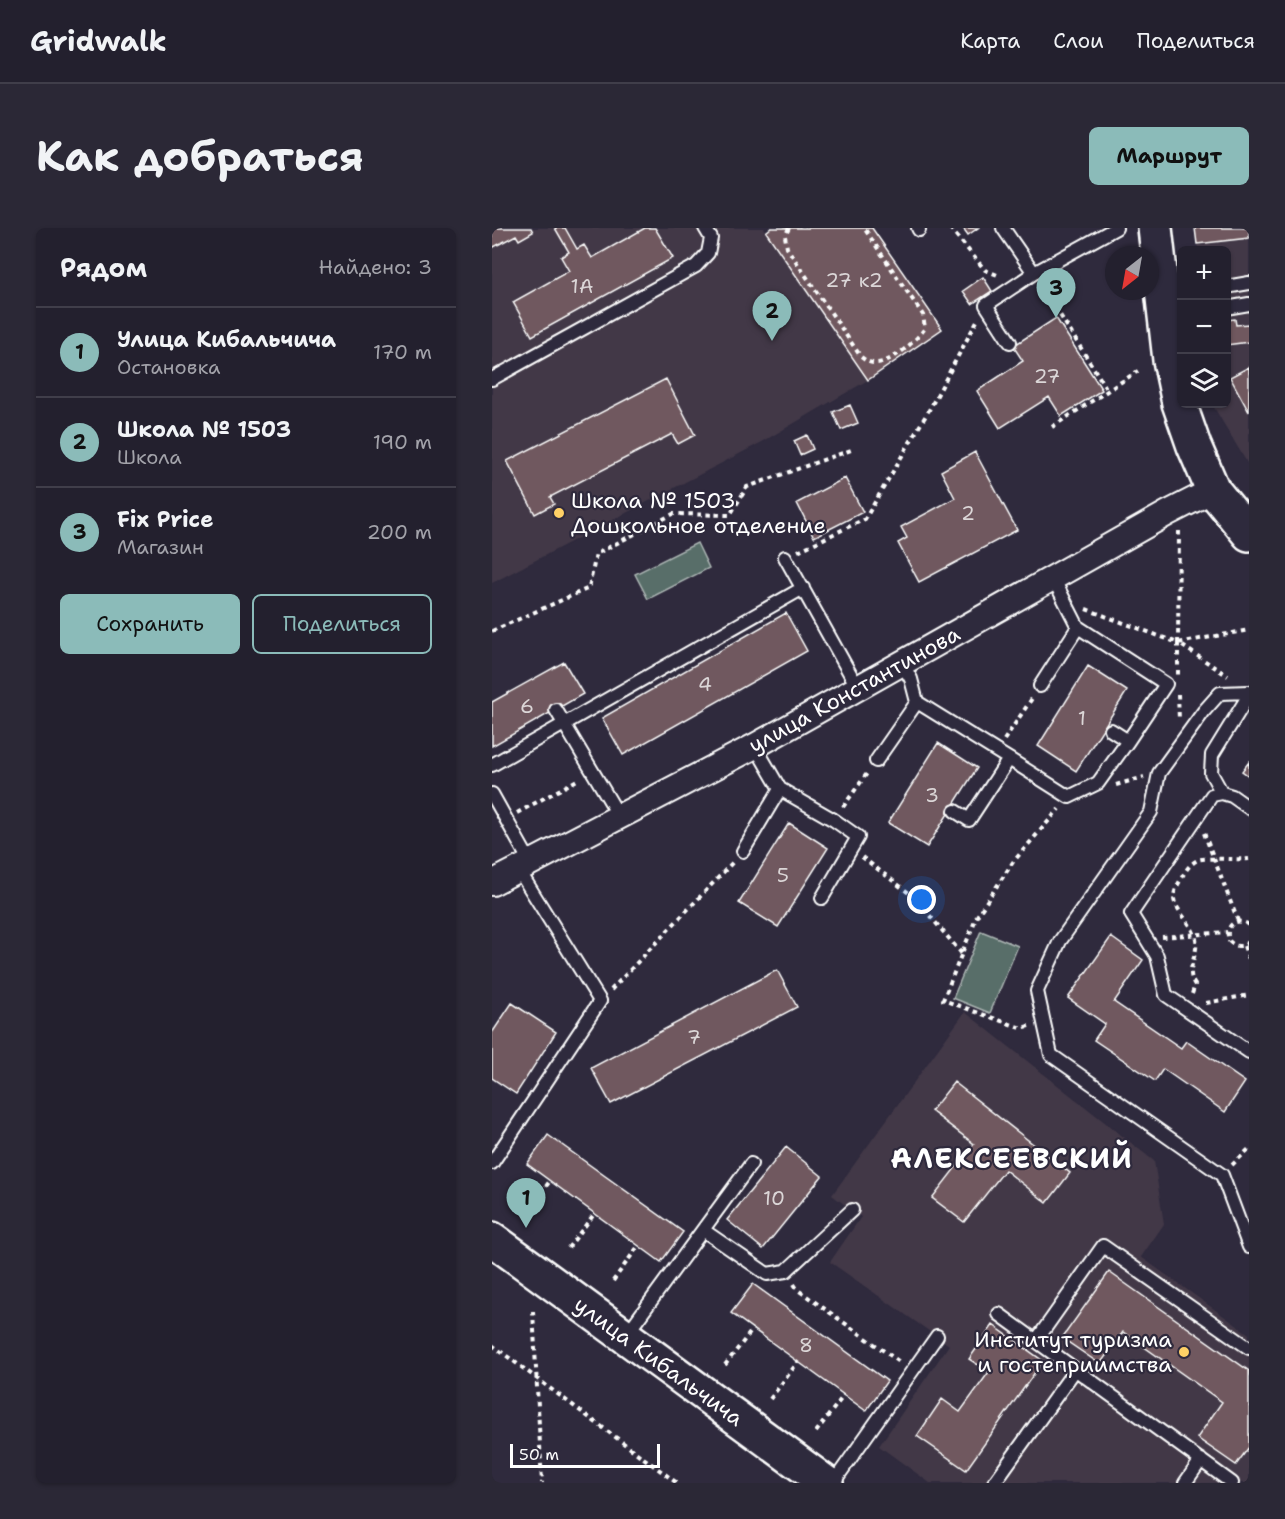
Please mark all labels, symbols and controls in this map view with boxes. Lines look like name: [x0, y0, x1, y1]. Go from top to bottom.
text: Gridwalk: [30, 22, 167, 60]
text: Карта: [960, 27, 1020, 55]
text: Слои: [1053, 27, 1104, 55]
text: Поделиться: [1137, 27, 1255, 55]
button: Маршрут: [1089, 127, 1249, 185]
text: Как добраться: [36, 128, 364, 184]
north arrow: [1105, 246, 1159, 300]
map controls: [1177, 246, 1231, 408]
button: +: [1177, 246, 1231, 300]
text: Рядом: [60, 250, 147, 285]
text: Найдено: 3: [319, 254, 432, 280]
house number: 27 к2: [825, 267, 883, 293]
pin: 3: [1036, 268, 1076, 318]
house number: 1А: [571, 273, 593, 299]
pin: 2: [752, 291, 792, 341]
button: −: [1177, 300, 1231, 354]
text: Улица Кибальчича: [117, 325, 336, 354]
text: 1: [75, 339, 84, 365]
text: 170 m: [373, 339, 432, 365]
text: Остановка: [117, 354, 221, 380]
button: layers: [1177, 354, 1231, 408]
house number: 27: [1034, 363, 1060, 389]
text: Школа № 1503: [117, 415, 291, 444]
text: 2: [73, 429, 87, 455]
text: 190 m: [373, 429, 432, 455]
text: Школа: [117, 444, 182, 470]
place label: Школа № 1503 Дошкольное отделение: [571, 486, 826, 540]
house number: 2: [961, 500, 975, 526]
text: Fix Price: [117, 505, 213, 534]
marker: Школа № 1503 Дошкольное отделение: [552, 506, 566, 520]
text: 3: [73, 519, 87, 545]
text: 200 m: [367, 519, 432, 545]
text: Магазин: [117, 534, 204, 560]
button: Сохранить: [60, 594, 240, 654]
button: Поделиться: [252, 594, 432, 654]
street label: улица Константинова: [743, 619, 965, 760]
house number: 4: [698, 671, 712, 697]
house number: 6: [520, 693, 534, 719]
house number: 1: [1078, 705, 1086, 731]
house number: 3: [925, 782, 939, 808]
house number: 5: [777, 862, 789, 888]
your location: [907, 885, 936, 914]
house number: 7: [687, 1024, 701, 1050]
district label: АЛЕКСЕЕВСКИЙ: [891, 1139, 1133, 1177]
pin: 1: [507, 1178, 546, 1228]
house number: 10: [763, 1185, 785, 1211]
street label: улица Кибальчича: [568, 1290, 750, 1433]
place label: Институт туризма и гостеприимства: [974, 1325, 1172, 1379]
house number: 8: [799, 1332, 813, 1358]
marker: Институт туризма и гостеприимства: [1177, 1345, 1191, 1359]
scale bar: [510, 1441, 660, 1468]
text: 50 m: [519, 1444, 559, 1465]

